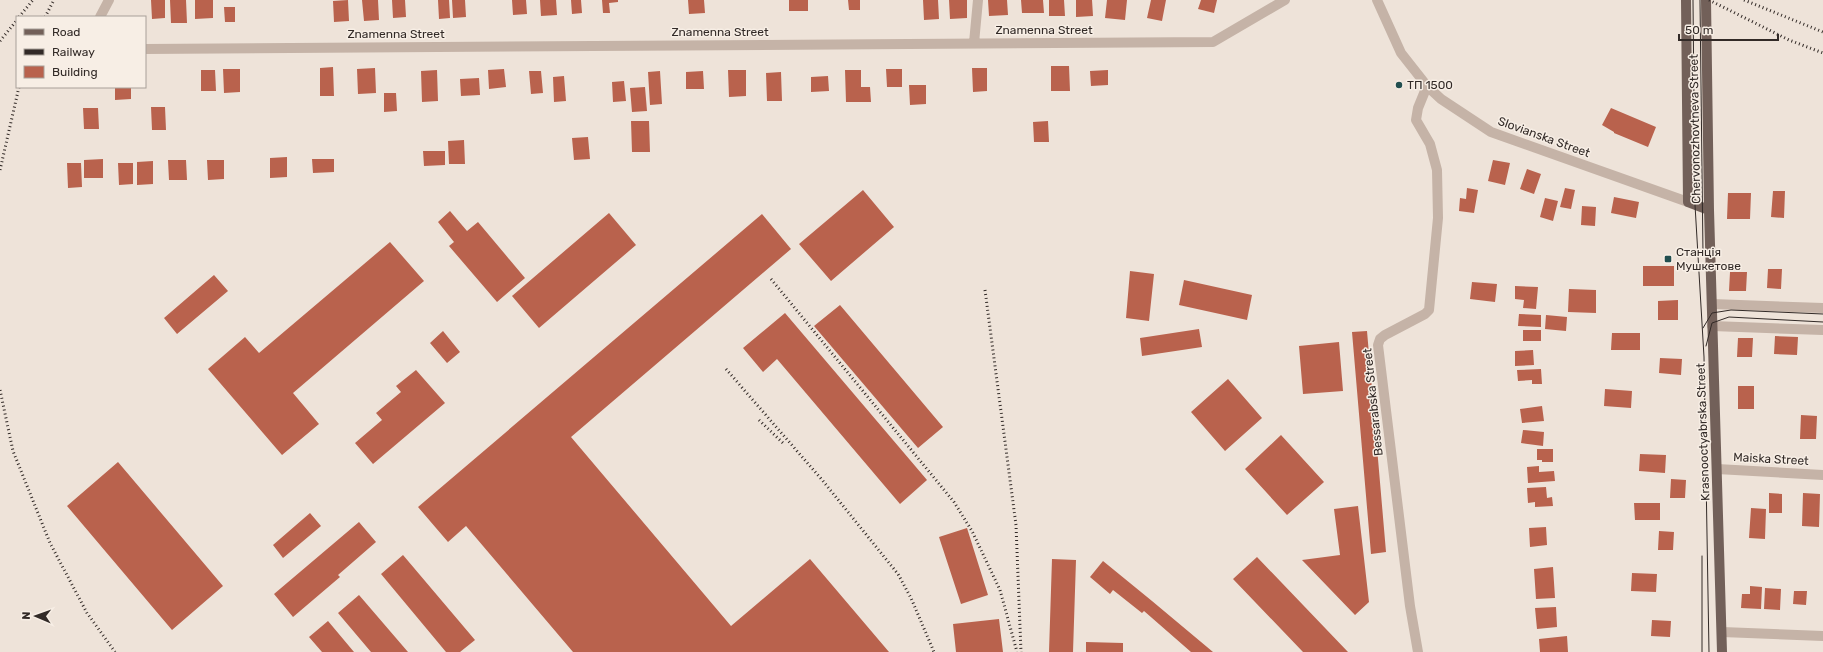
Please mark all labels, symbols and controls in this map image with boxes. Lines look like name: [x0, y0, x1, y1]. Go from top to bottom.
legend: [16, 16, 146, 88]
scale bar: [1679, 16, 1778, 42]
street label: Znamenna Street: [995, 23, 1093, 37]
text: 50 m: [1685, 23, 1713, 37]
text: Road: [52, 25, 80, 39]
street label: Znamenna Street: [671, 25, 769, 39]
street label: Znamenna Street: [347, 27, 445, 41]
text: Railway: [52, 45, 95, 59]
street label: Chervonozhovtneva Street: [1687, 54, 1703, 204]
text: Building: [52, 65, 98, 79]
place label: ТП 1500: [1407, 78, 1453, 92]
marker: ТП 1500: [1394, 80, 1404, 90]
street label: Slovianska Street: [1496, 114, 1592, 160]
place label: Станція Мушкетове: [1676, 245, 1741, 273]
marker: Станція Мушкетове: [1663, 254, 1673, 264]
street label: Bessarabska Street: [1360, 347, 1386, 457]
street label: Krasnooctyabrska Street: [1694, 363, 1712, 501]
street label: Maiska Street: [1733, 450, 1809, 468]
north arrow: [16, 596, 56, 636]
text: N: [20, 611, 33, 620]

